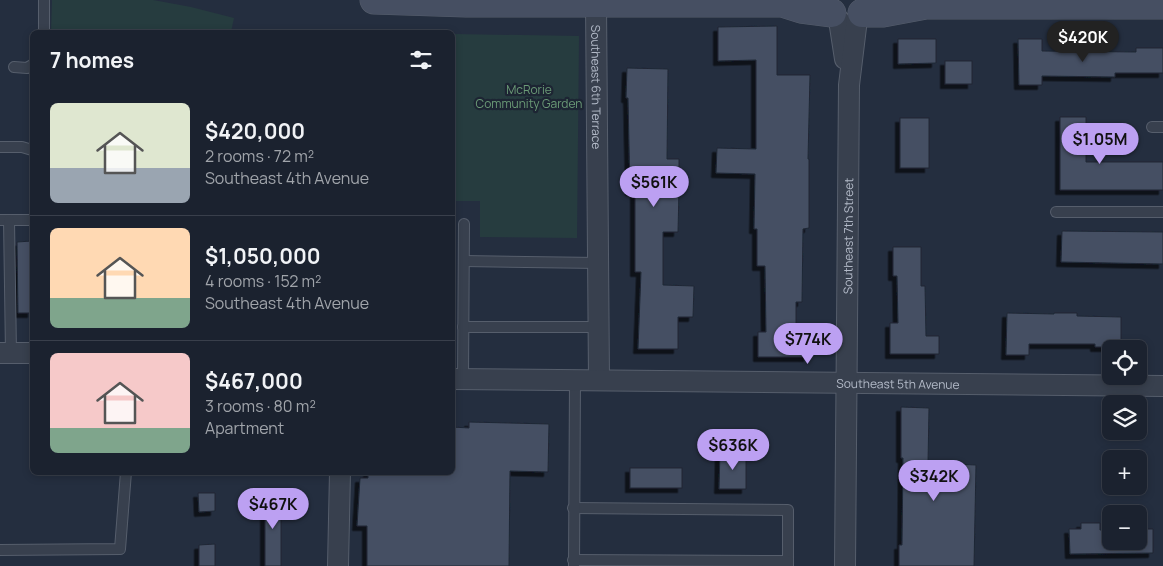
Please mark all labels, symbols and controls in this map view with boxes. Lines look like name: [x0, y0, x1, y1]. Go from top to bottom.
pin: $420K: [1048, 20, 1118, 63]
street label: Southeast 6th Terrace: [588, 25, 606, 149]
text: $420K: [1058, 26, 1108, 48]
text: 7 homes: [50, 46, 134, 74]
icon: filters: [407, 46, 435, 74]
park label: McRorie Community Garden: [476, 81, 582, 112]
text: $420,000: [205, 117, 305, 145]
pin: $1.05M: [1059, 122, 1141, 165]
icon: home: [90, 123, 150, 183]
text: $1.05M: [1073, 128, 1127, 150]
text: 2 rooms · 72 m²: [205, 145, 314, 167]
pin: $561K: [619, 166, 689, 208]
text: Southeast 4th Avenue: [205, 167, 369, 189]
text: $561K: [631, 171, 677, 193]
street label: Southeast 7th Street: [839, 178, 857, 294]
text: $1,050,000: [205, 242, 321, 270]
icon: home: [90, 248, 150, 308]
text: 4 rooms · 152 m²: [205, 270, 321, 292]
text: Southeast 4th Avenue: [205, 292, 369, 314]
pin: $774K: [773, 322, 843, 365]
text: $774K: [785, 328, 831, 350]
map controls: [1102, 340, 1147, 550]
button: locate: [1102, 340, 1147, 385]
text: $467,000: [205, 367, 303, 395]
icon: home: [90, 373, 150, 433]
street label: Southeast 5th Avenue: [836, 374, 960, 392]
text: 3 rooms · 80 m²: [205, 395, 316, 417]
button: layers: [1102, 395, 1147, 440]
text: Apartment: [205, 417, 284, 439]
pin: $636K: [698, 428, 768, 471]
text: $636K: [708, 434, 758, 456]
button: +: [1102, 450, 1147, 495]
pin: $342K: [899, 460, 969, 502]
text: $342K: [910, 465, 958, 487]
pin: $467K: [238, 488, 308, 530]
text: $467K: [249, 493, 297, 515]
button: −: [1102, 505, 1147, 550]

